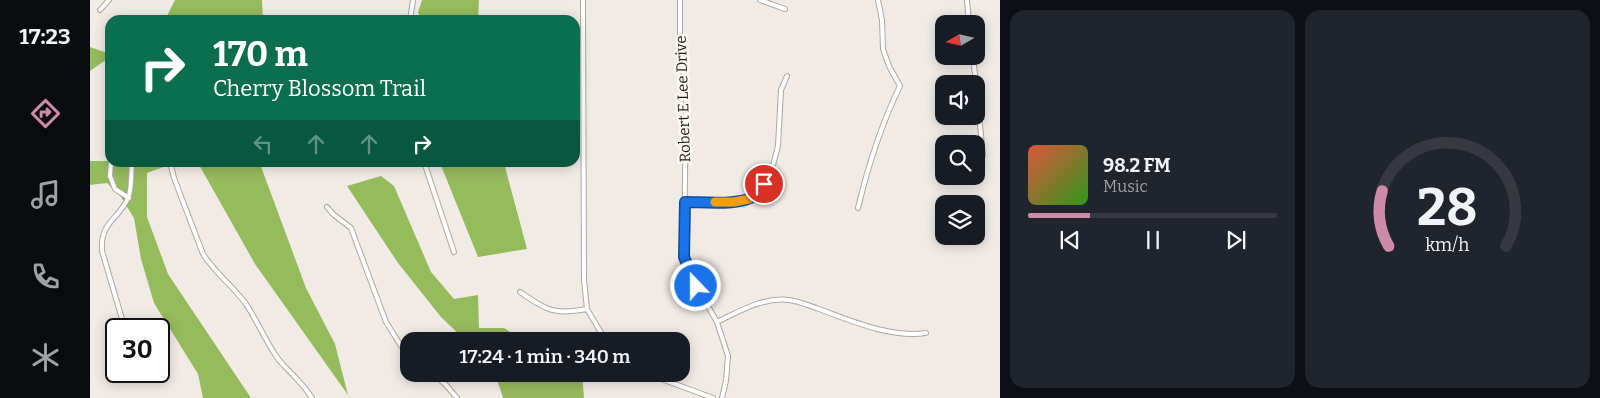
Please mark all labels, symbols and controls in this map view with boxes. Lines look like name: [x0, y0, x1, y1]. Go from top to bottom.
north arrow: [935, 15, 985, 65]
map controls: [935, 15, 985, 245]
text: 17:23: [19, 23, 71, 50]
text: 170 m: [213, 33, 308, 75]
icon: right: [130, 35, 195, 100]
street label: Robert E Lee Drive: [672, 35, 694, 163]
text: Cherry Blossom Trail: [213, 75, 426, 102]
button: sound: [935, 75, 985, 125]
icon: directions: [28, 96, 63, 131]
icon: left: [249, 130, 277, 158]
icon: ahead: [302, 130, 330, 158]
icon: ahead: [355, 130, 383, 158]
icon: right: [408, 130, 436, 158]
button: search: [935, 135, 985, 185]
text: 98.2 FM: [1103, 154, 1170, 177]
pin: [743, 163, 785, 205]
icon: arrive: [750, 170, 778, 198]
text: 28: [1417, 176, 1478, 239]
icon: music: [28, 177, 63, 212]
text: Music: [1103, 177, 1148, 196]
button: layers: [935, 195, 985, 245]
icon: previous: [1056, 226, 1084, 254]
icon: pause: [1139, 226, 1167, 254]
icon: next: [1222, 226, 1250, 254]
text: km/h: [1425, 234, 1470, 256]
icon: phone: [28, 259, 63, 294]
position arrow: [669, 259, 721, 311]
speed limit sign: 30: [105, 318, 170, 383]
icon: climate: [28, 340, 63, 375]
text: 17:24 · 1 min · 340 m: [460, 345, 630, 368]

